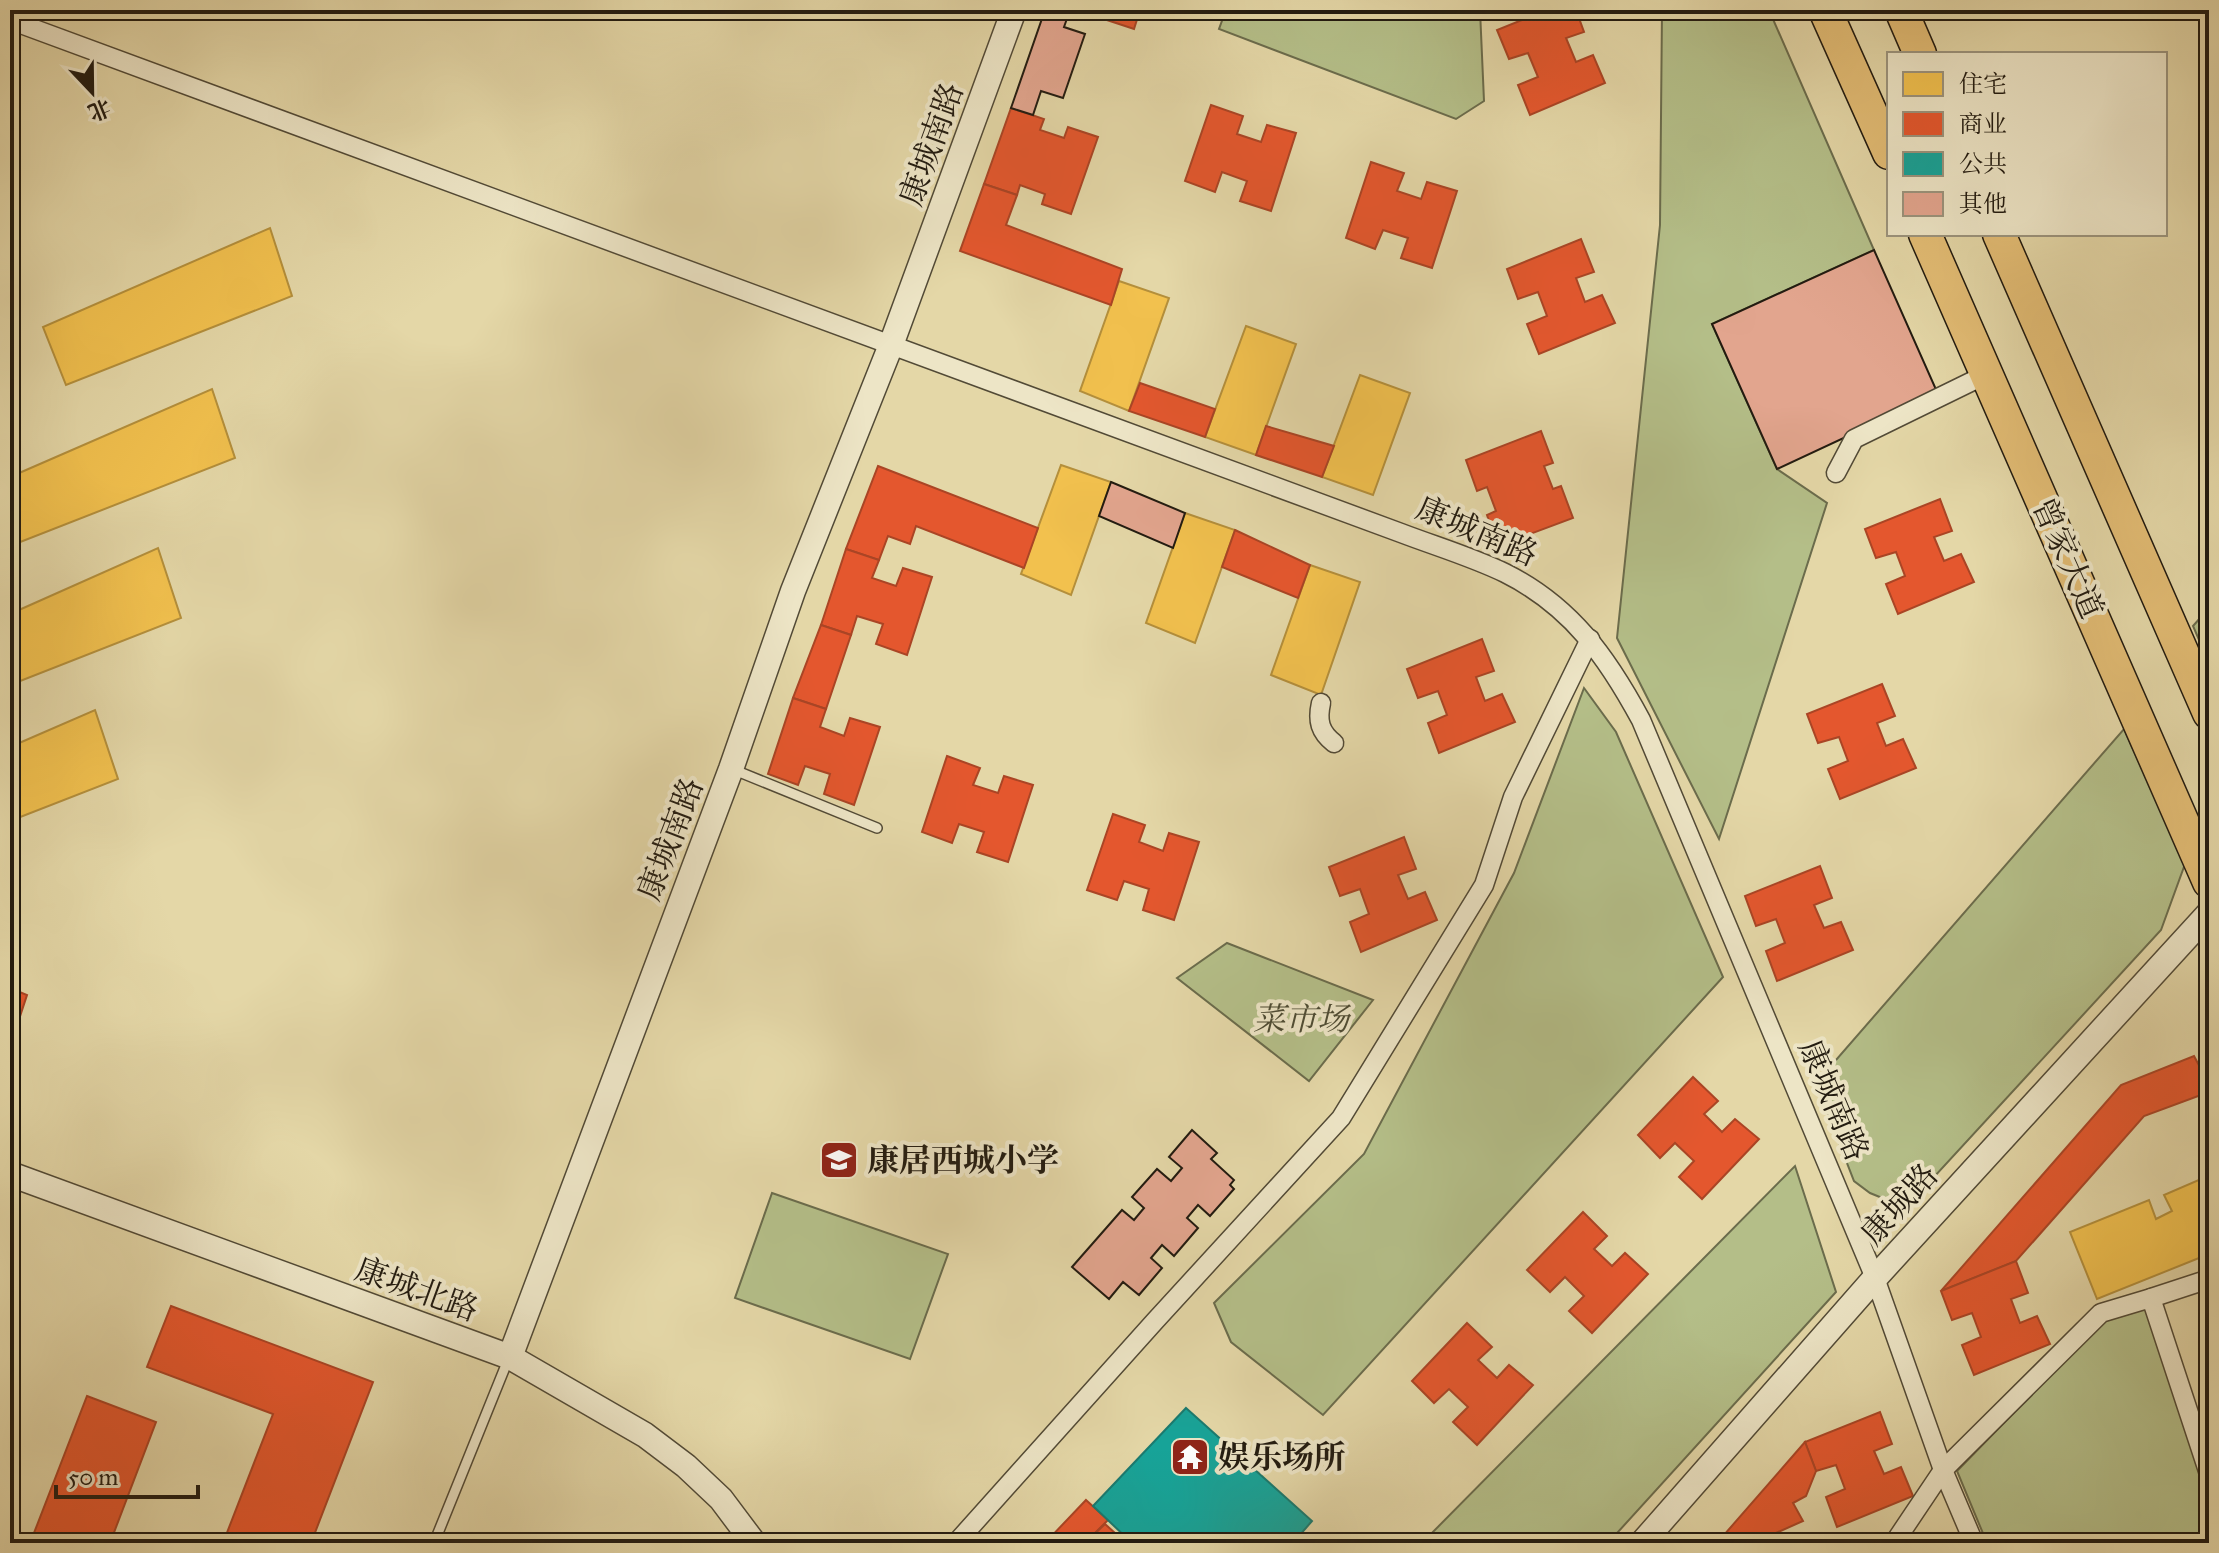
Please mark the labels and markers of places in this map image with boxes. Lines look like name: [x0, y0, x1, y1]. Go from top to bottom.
school or university icon: 康居西城小学: [818, 1139, 860, 1181]
place label: 康居西城小学: [867, 1141, 1059, 1180]
temple icon: 娱乐场所: [1169, 1436, 1211, 1478]
place label: 娱乐场所: [1218, 1438, 1346, 1477]

